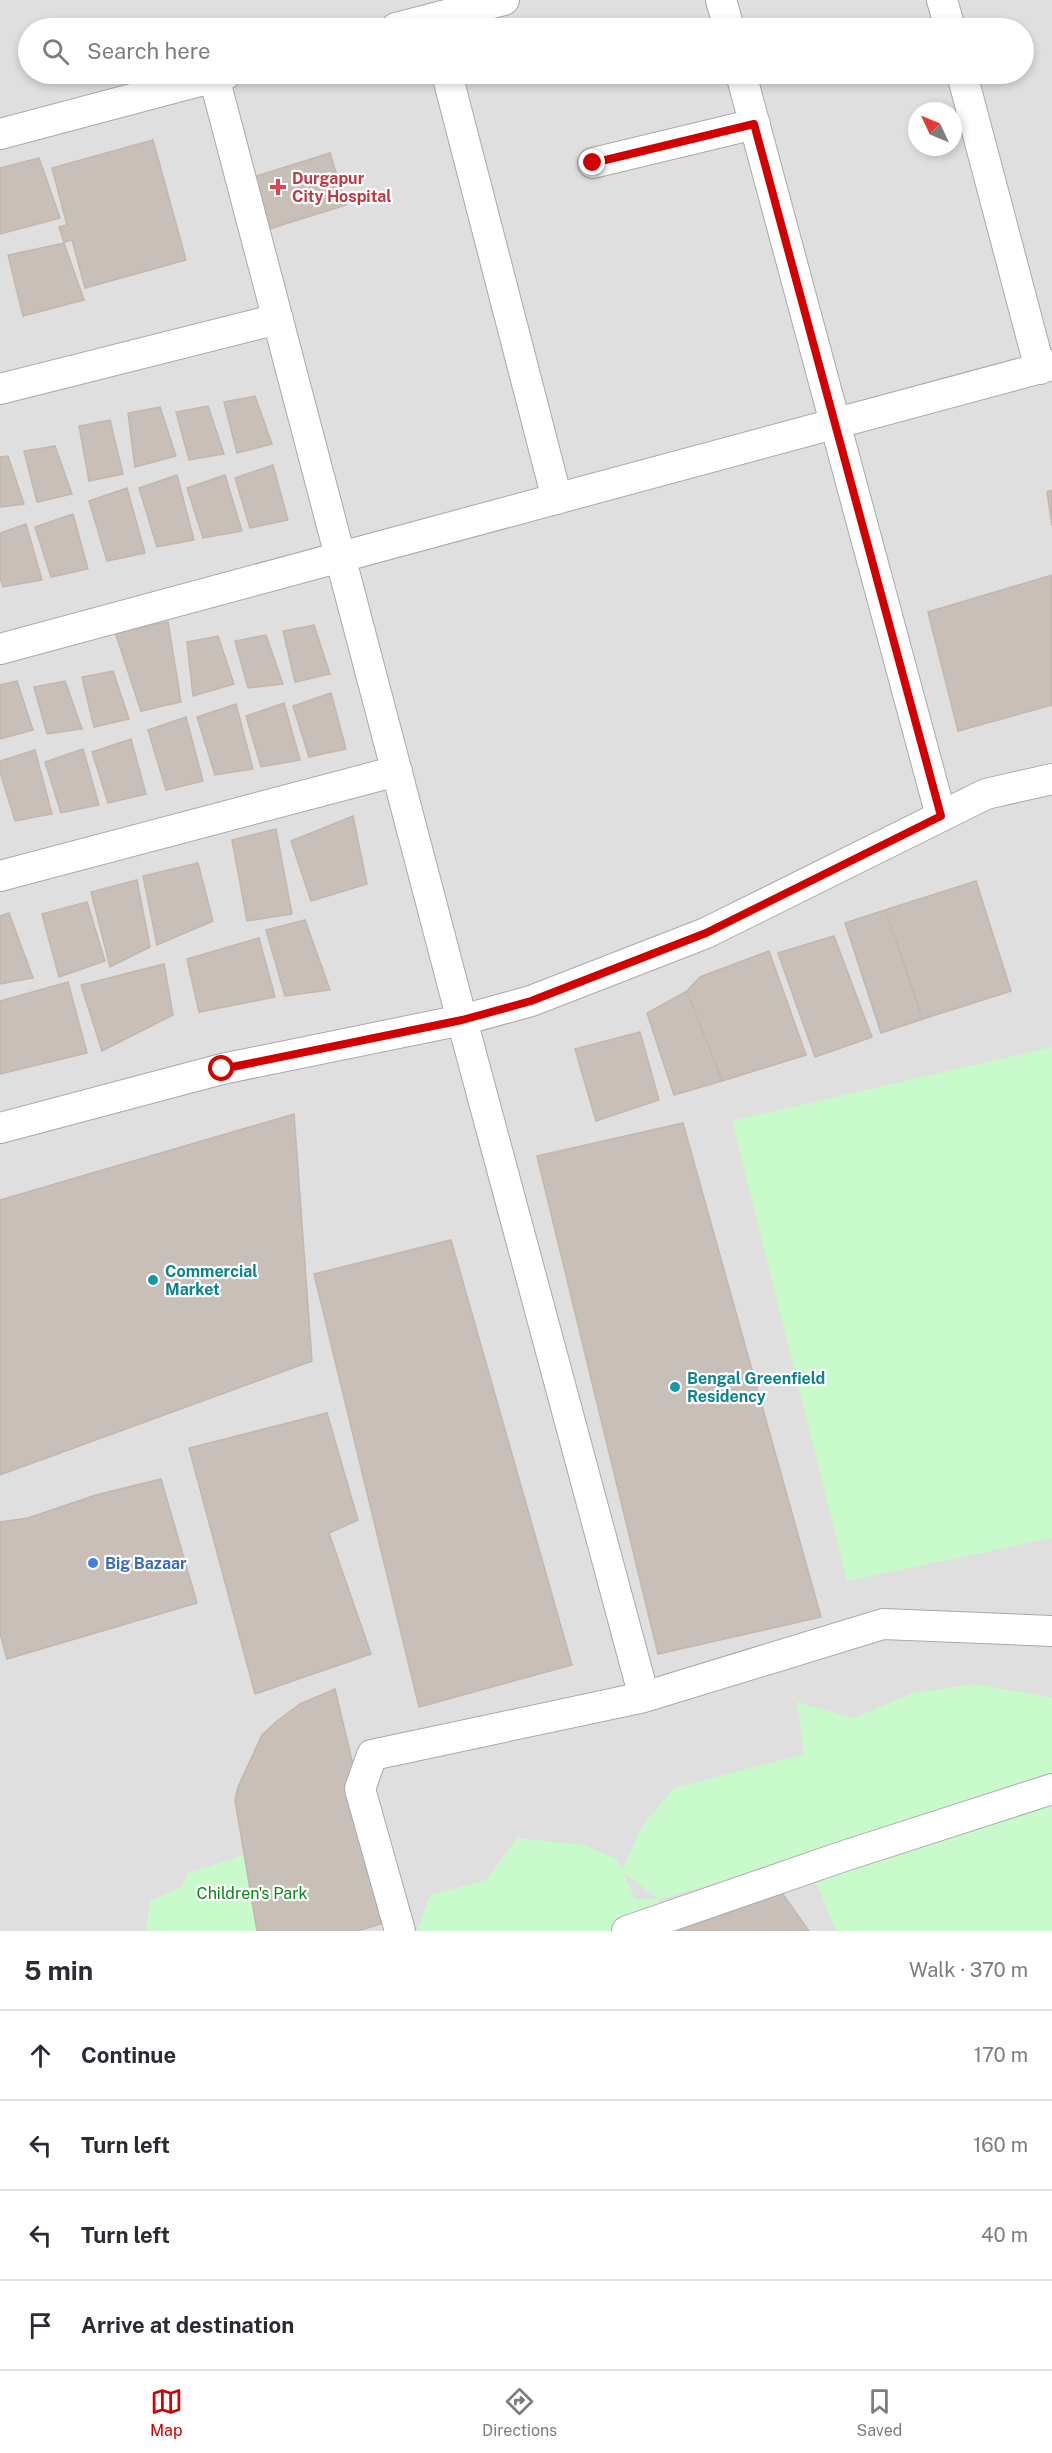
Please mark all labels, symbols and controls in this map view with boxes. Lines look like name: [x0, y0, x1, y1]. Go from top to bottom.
search box: [18, 18, 1034, 84]
icon: search: [39, 35, 72, 68]
text: Search here: [87, 38, 211, 64]
north arrow: [908, 102, 962, 156]
route end: [579, 149, 605, 175]
place label: Durgapur City Hospital: [292, 169, 392, 206]
marker: Durgapur City Hospital: [269, 178, 287, 196]
route start: [208, 1055, 234, 1081]
place label: Commercial Market: [165, 1262, 257, 1299]
marker: Commercial Market: [146, 1273, 160, 1287]
place label: Bengal Greenfield Residency: [687, 1369, 825, 1406]
marker: Bengal Greenfield Residency: [668, 1380, 682, 1394]
place label: Big Bazaar: [105, 1554, 187, 1573]
marker: Big Bazaar: [86, 1556, 100, 1570]
park label: Children's Park: [197, 1884, 307, 1903]
text: 5 min: [24, 1955, 93, 1986]
text: Walk · 370 m: [909, 1958, 1028, 1982]
icon: ahead: [24, 2039, 57, 2072]
text: Continue: [81, 2042, 176, 2068]
text: 170 m: [974, 2043, 1028, 2067]
icon: left: [24, 2129, 57, 2162]
text: Turn left: [81, 2132, 170, 2158]
text: 160 m: [973, 2133, 1028, 2157]
icon: left: [24, 2219, 57, 2252]
text: Turn left: [81, 2222, 170, 2248]
text: 40 m: [981, 2223, 1028, 2247]
icon: arrive: [24, 2309, 57, 2342]
text: Arrive at destination: [81, 2312, 294, 2338]
tab: Map: [150, 2385, 183, 2440]
tab: Directions: [482, 2385, 557, 2440]
tab: Saved: [857, 2385, 902, 2440]

